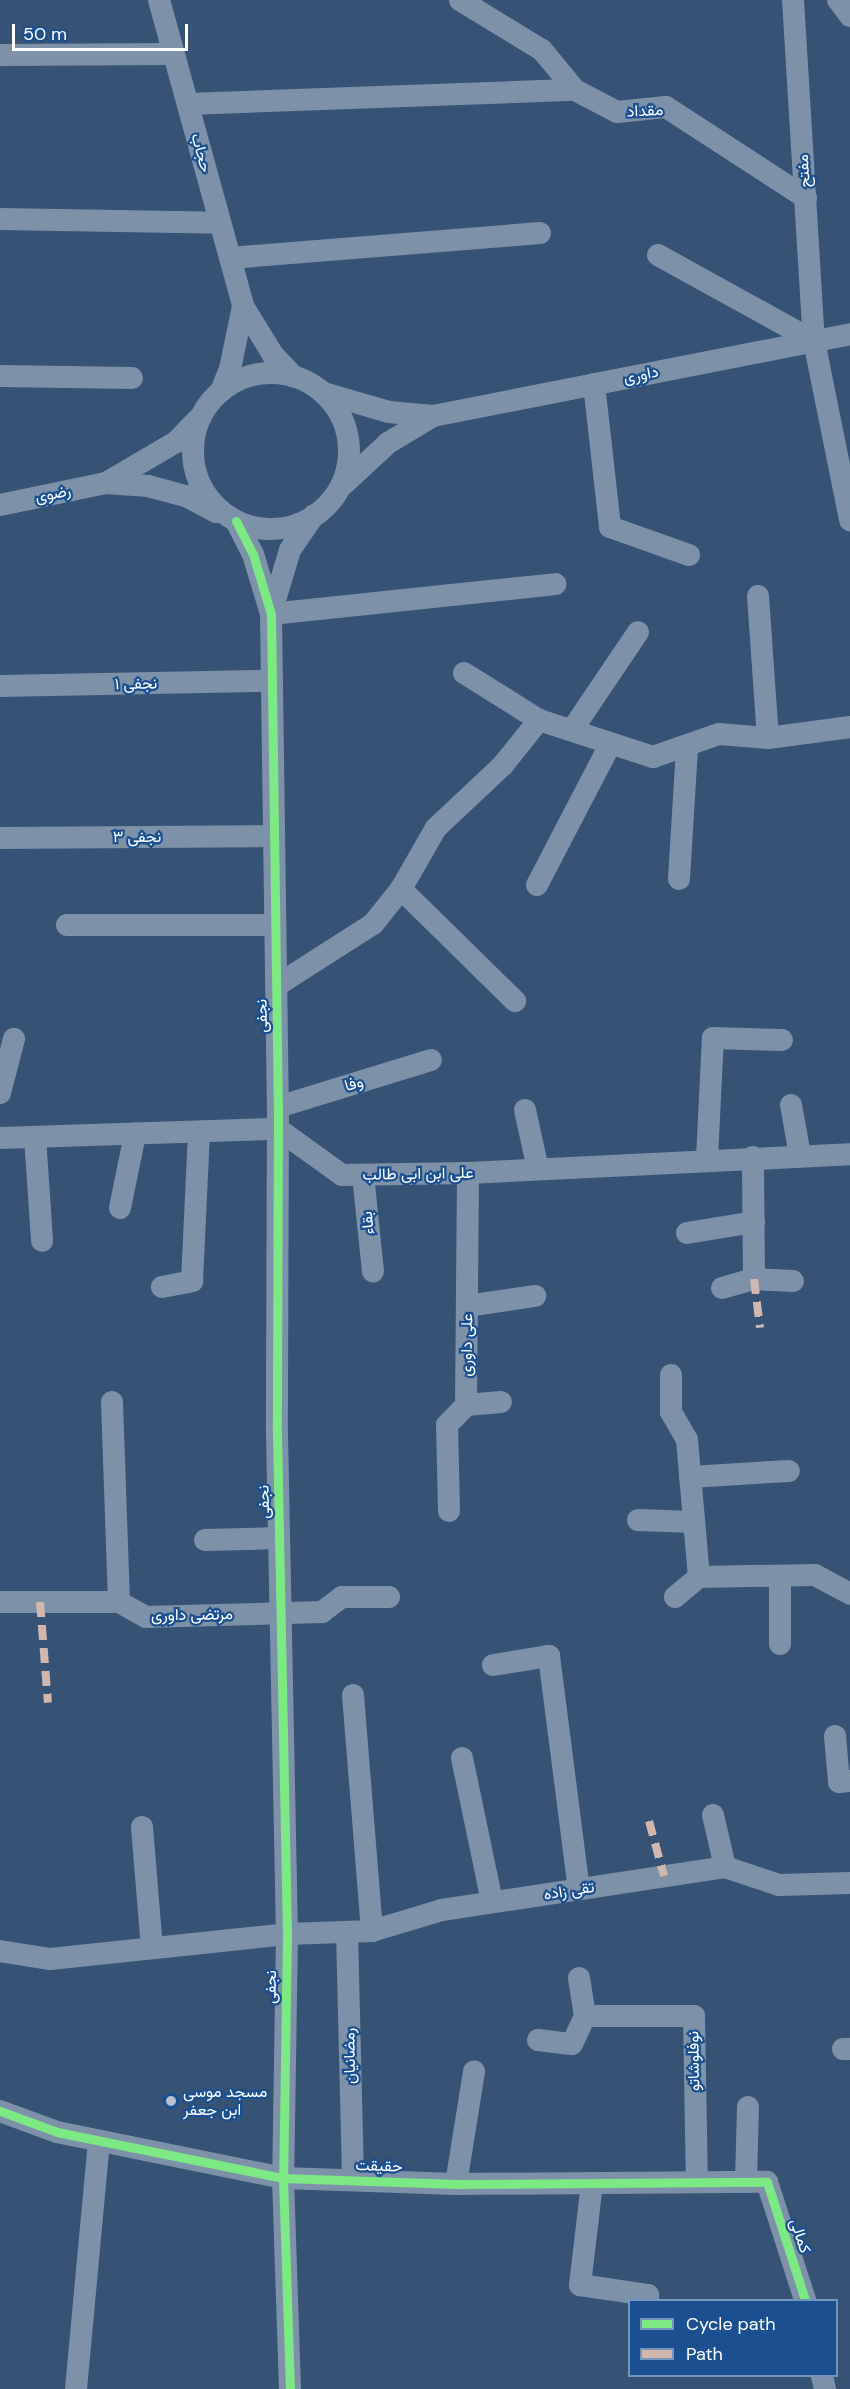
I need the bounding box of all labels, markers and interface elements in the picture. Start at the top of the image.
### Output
scale bar [15,12,190,50]
text: 50 m [23,22,67,46]
street label: مقداد [626,100,664,122]
street label: حجاب [187,131,215,175]
street label: مفتح [793,154,815,188]
street label: داوری [622,362,660,388]
street label: رضوی [33,481,73,507]
street label: نجفی ۱ [114,674,158,694]
street label: نجفی ۳ [113,827,161,847]
street label: نجفی [252,999,272,1033]
street label: وفا [342,1072,366,1096]
street label: علی ابن ابی طالب [362,1163,474,1185]
street label: بقاء [357,1210,379,1236]
street label: علی داوری [457,1313,477,1377]
street label: نجفی [254,1485,274,1519]
street label: مرتضی داوری [151,1605,233,1625]
street label: تقی زاده [542,1878,596,1904]
street label: نجفی [261,1970,281,2004]
street label: رمضانیان [340,2028,360,2084]
street label: نوفلوشاتو [684,2031,704,2091]
place label: مسجد موسی ابن جعفر [183,2082,267,2120]
marker: مسجد موسی ابن جعفر [164,2094,178,2108]
street label: حقیقت [355,2156,403,2176]
street label: کمالی [785,2216,815,2256]
legend [628,2299,838,2377]
text: Cycle path [686,2312,776,2336]
text: Path [686,2342,723,2366]

